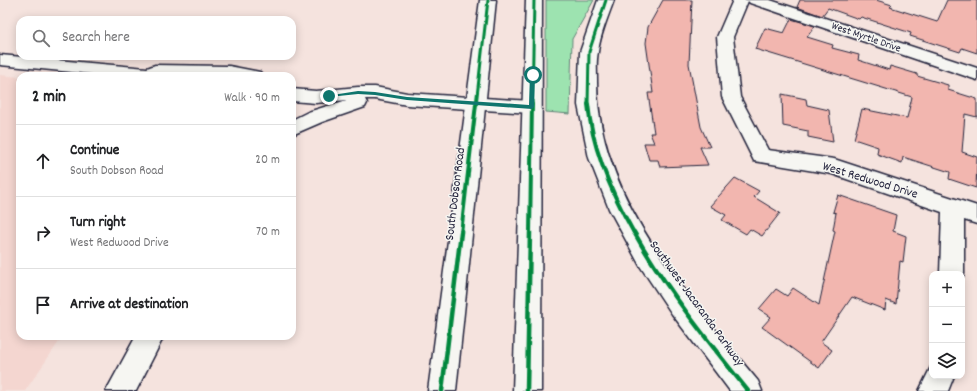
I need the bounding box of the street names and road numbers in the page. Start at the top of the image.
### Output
street label: West Myrtle Drive [829,19,903,57]
street label: South Dobson Road [441,146,471,242]
street label: West Redwood Drive [820,157,920,205]
street label: Southwest Jacaranda Parkway [644,237,749,371]

